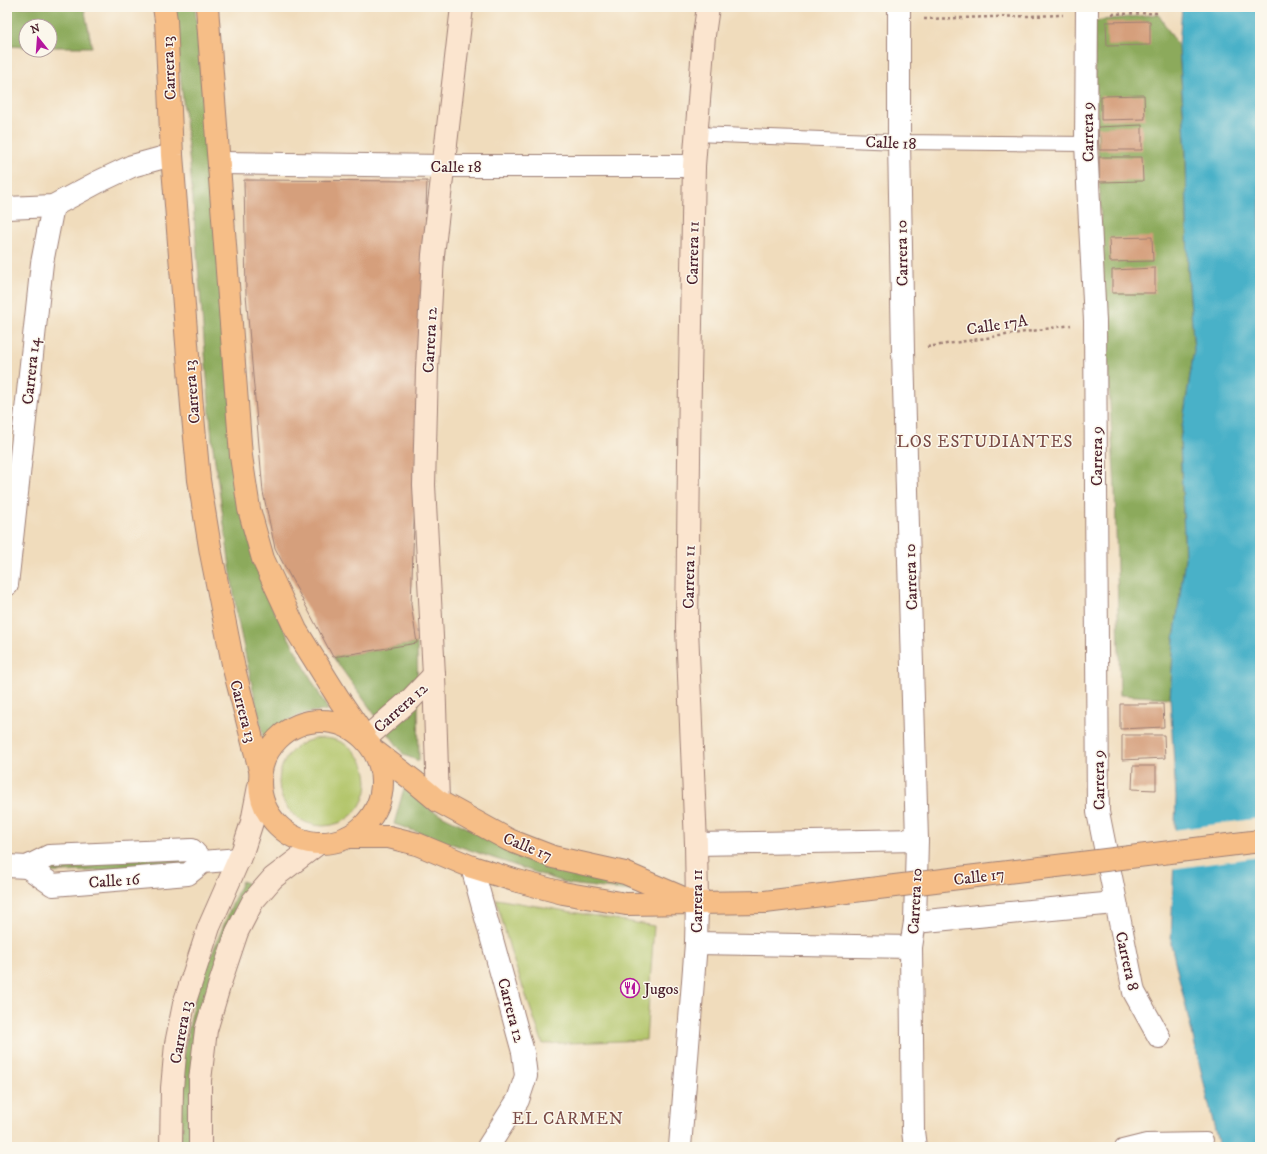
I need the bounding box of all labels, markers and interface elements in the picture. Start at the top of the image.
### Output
north arrow [18,18,58,58]
text: N [29,21,42,37]
street label: Carrera 13 [157,35,181,100]
street label: Carrera 9 [1077,102,1099,162]
street label: Calle 18 [865,132,917,154]
street label: Calle 18 [431,157,481,177]
street label: Carrera 10 [891,220,913,286]
street label: Carrera 11 [682,221,704,285]
street label: Carrera 12 [418,306,442,373]
street label: Calle 17A [965,310,1030,340]
street label: Carrera 14 [18,336,45,406]
street label: Carrera 13 [179,359,205,425]
street label: Carrera 9 [1087,426,1107,486]
district label: LOS ESTUDIANTES [897,431,1073,453]
street label: Carrera 10 [900,543,922,611]
street label: Carrera 11 [678,545,700,609]
street label: Carrera 13 [225,678,261,745]
street label: Carrera 12 [369,678,432,737]
street label: Carrera 9 [1088,750,1110,810]
street label: Calle 17 [500,828,555,866]
street label: Calle 17 [952,864,1006,890]
street label: Carrera 10 [903,867,927,935]
street label: Calle 16 [88,869,141,893]
street label: Carrera 11 [687,869,707,933]
street label: Carrera 8 [1111,930,1144,993]
street label: Carrera 12 [493,976,529,1045]
restaurant icon: Jugos [619,977,641,999]
place label: Jugos [642,979,679,999]
street label: Carrera 13 [166,999,196,1065]
district label: EL CARMEN [512,1108,624,1130]

